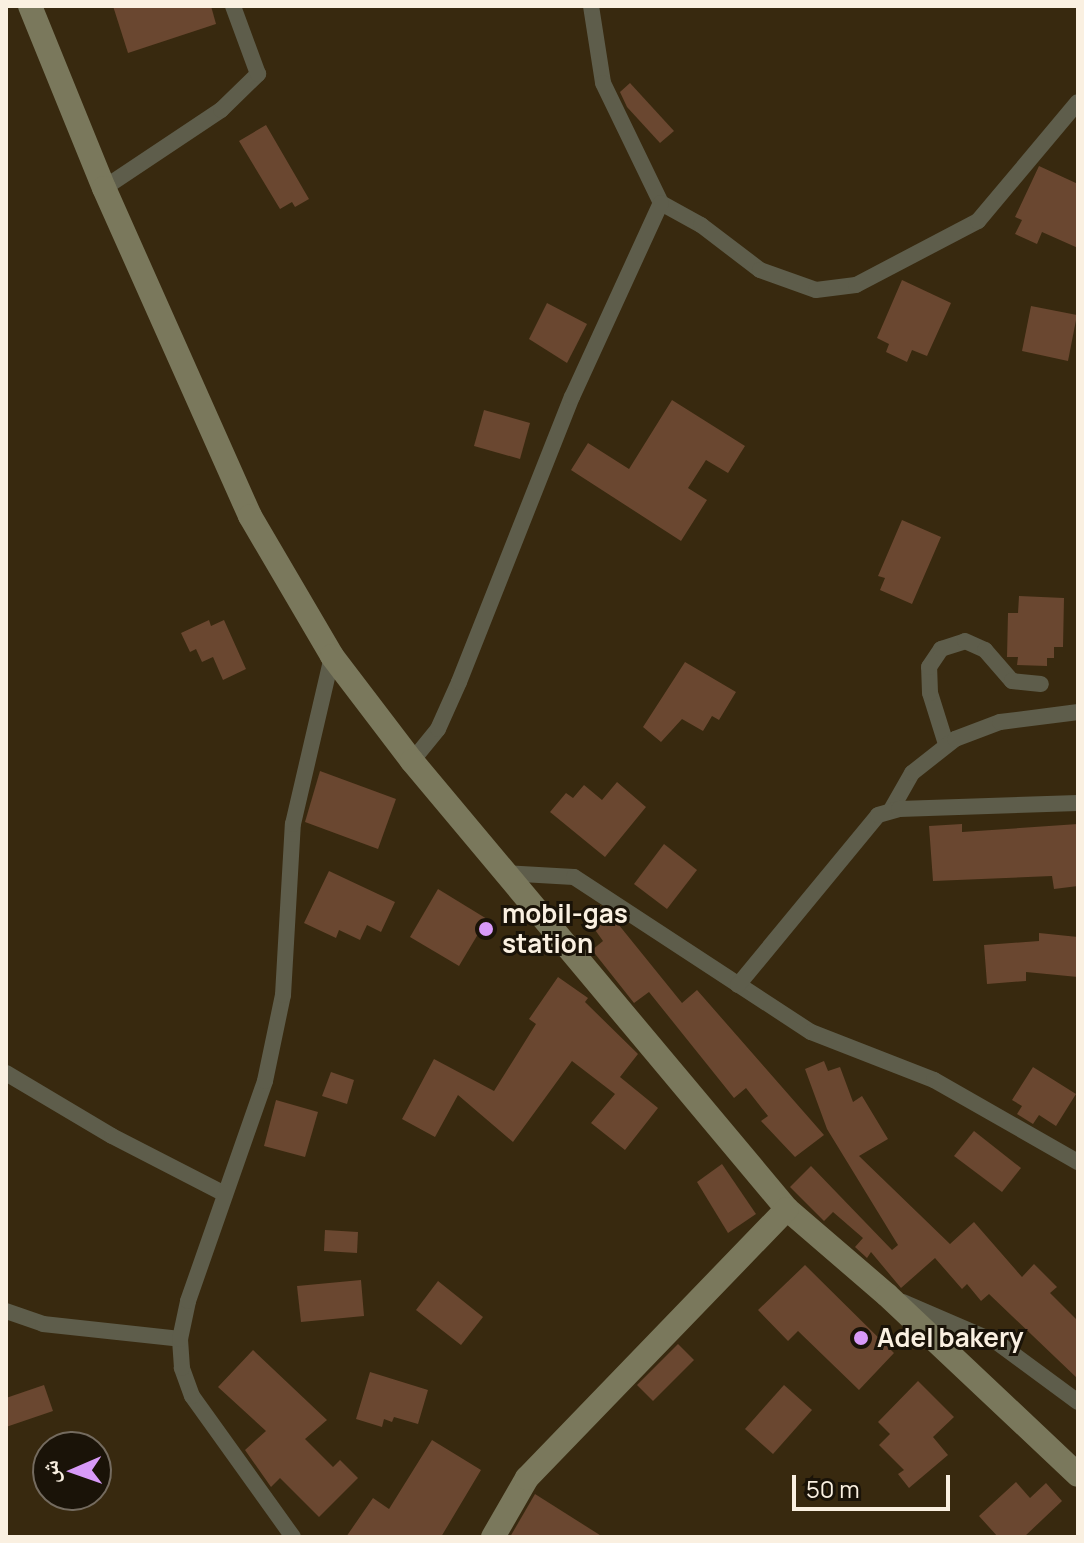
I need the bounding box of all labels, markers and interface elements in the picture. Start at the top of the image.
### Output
place label: mobil-gas station [502,898,628,960]
marker: mobil-gas station [477,920,495,938]
place label: Adel bakery [877,1322,1023,1354]
marker: Adel bakery [852,1329,870,1347]
north arrow [32,1431,112,1511]
scale bar [796,1459,954,1509]
text: ش [35,1460,65,1484]
text: 50 m [806,1472,860,1505]

